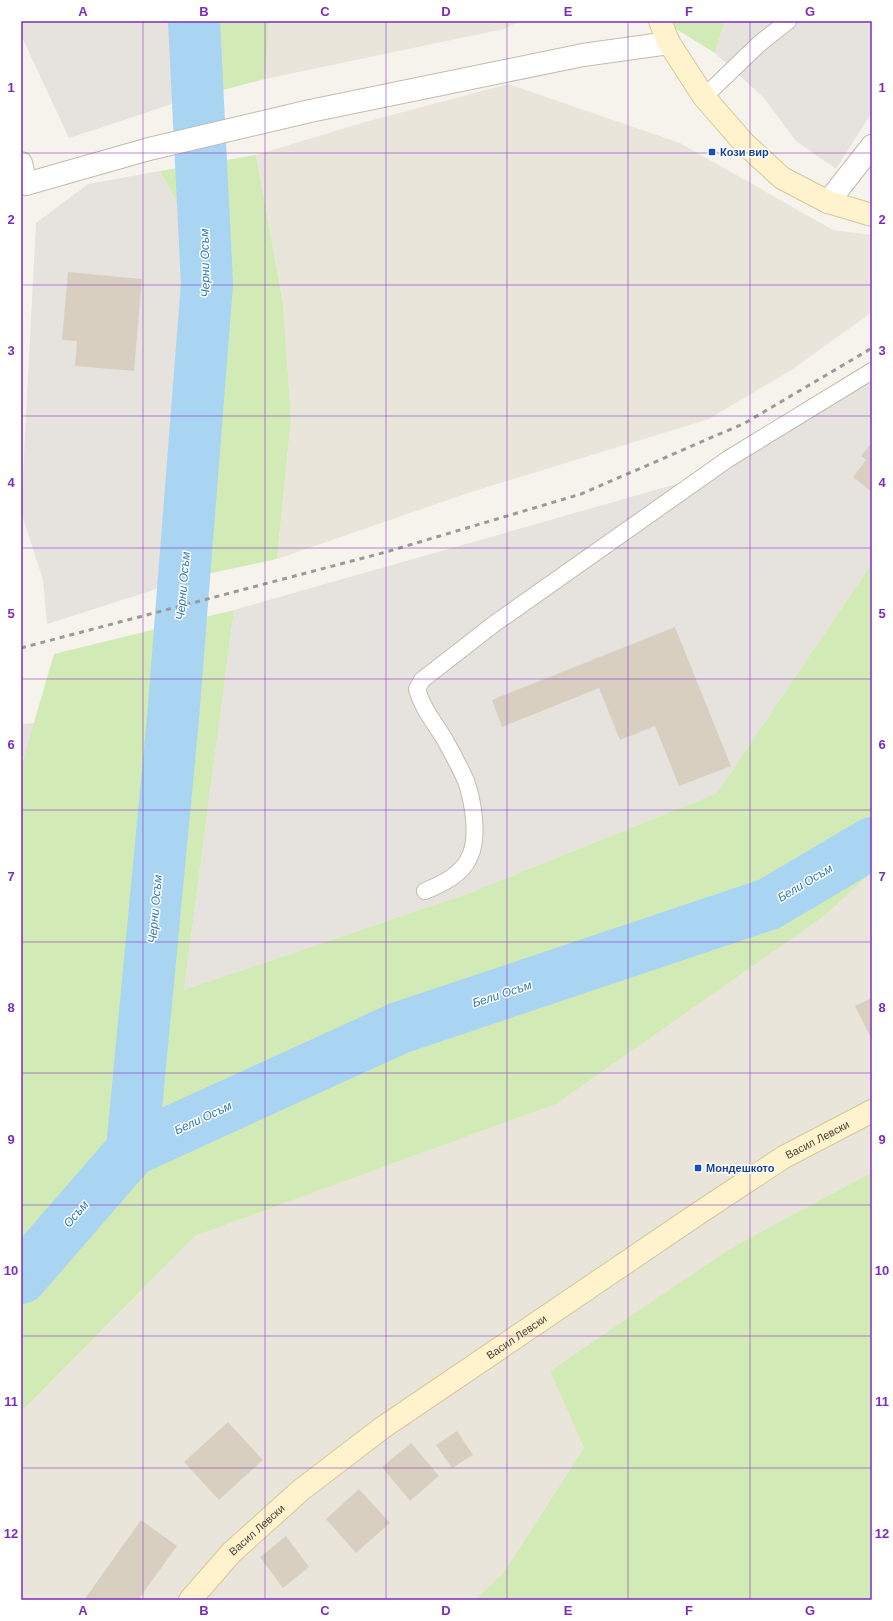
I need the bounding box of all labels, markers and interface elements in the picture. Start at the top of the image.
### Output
text: A [78,4,88,19]
text: B [199,4,209,19]
text: C [320,4,330,19]
text: D [441,4,451,19]
text: E [564,4,573,19]
text: F [685,4,693,19]
text: G [805,4,815,19]
text: 1 [7,80,15,95]
text: 1 [878,80,886,95]
place label: Кози вир [720,146,769,158]
marker: Кози вир [707,147,717,157]
text: 2 [7,212,15,227]
text: 2 [878,212,886,227]
water label: Черни Осъм [197,228,213,298]
text: 3 [7,343,15,358]
text: 3 [878,343,886,358]
text: 4 [7,475,15,490]
text: 4 [878,475,886,490]
water label: Черни Осъм [173,551,193,621]
text: 5 [7,606,15,621]
text: 5 [878,606,886,621]
text: 6 [7,737,15,752]
text: 6 [878,737,886,752]
water label: Бели Осъм [775,861,835,905]
text: 7 [7,869,15,884]
text: 7 [878,869,886,884]
water label: Черни Осъм [145,874,165,944]
water label: Бели Осъм [471,978,533,1010]
text: 8 [7,1000,15,1015]
text: 8 [878,1000,886,1015]
water label: Бели Осъм [172,1099,234,1137]
street label: Васил Левски [783,1118,851,1161]
text: 9 [7,1132,15,1147]
text: 9 [878,1132,886,1147]
place label: Мондешкото [706,1162,775,1174]
marker: Мондешкото [693,1163,703,1173]
water label: Осъм [61,1198,91,1230]
text: 10 [4,1263,18,1278]
text: 10 [875,1263,889,1278]
street label: Васил Левски [484,1312,549,1361]
text: 11 [4,1394,18,1409]
text: 11 [875,1394,889,1409]
street label: Васил Левски [227,1502,287,1558]
text: 12 [4,1526,18,1541]
text: 12 [875,1526,889,1541]
text: A [78,1603,88,1618]
text: B [199,1603,209,1618]
text: C [320,1603,330,1618]
text: D [441,1603,451,1618]
text: E [564,1603,573,1618]
text: F [685,1603,693,1618]
text: G [805,1603,815,1618]

